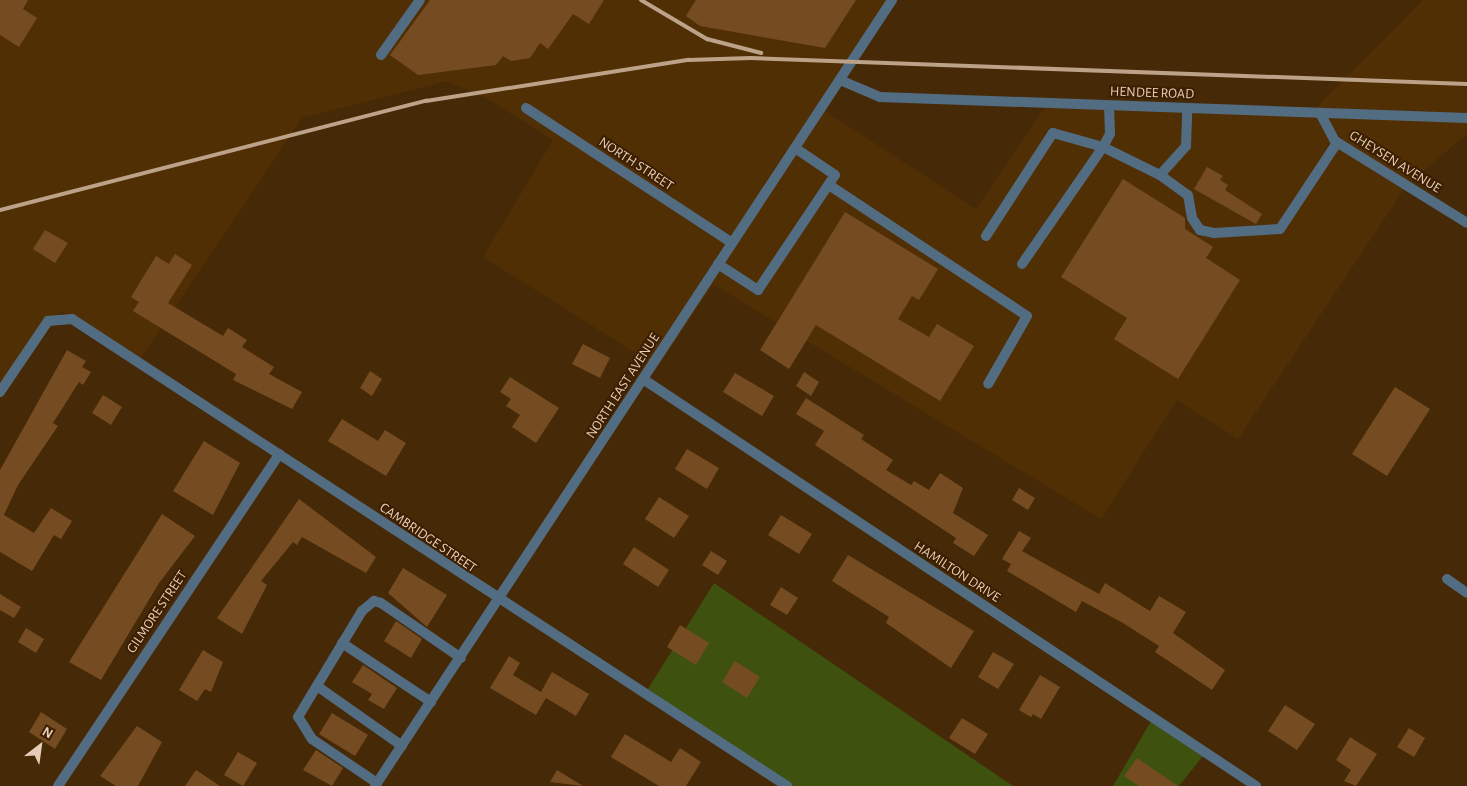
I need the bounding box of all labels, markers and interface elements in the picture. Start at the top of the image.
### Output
street label: HENDEE ROAD [1110,83,1194,103]
street label: GHEYSEN AVENUE [1346,127,1444,197]
street label: NORTH STREET [596,134,676,194]
street label: NORTH EAST AVENUE [583,330,663,442]
street label: CAMBRIDGE STREET [376,499,480,577]
street label: HAMILTON DRIVE [911,538,1003,606]
street label: GILMORE STREET [123,567,191,657]
north arrow [15,721,65,771]
text: N [40,725,55,742]

